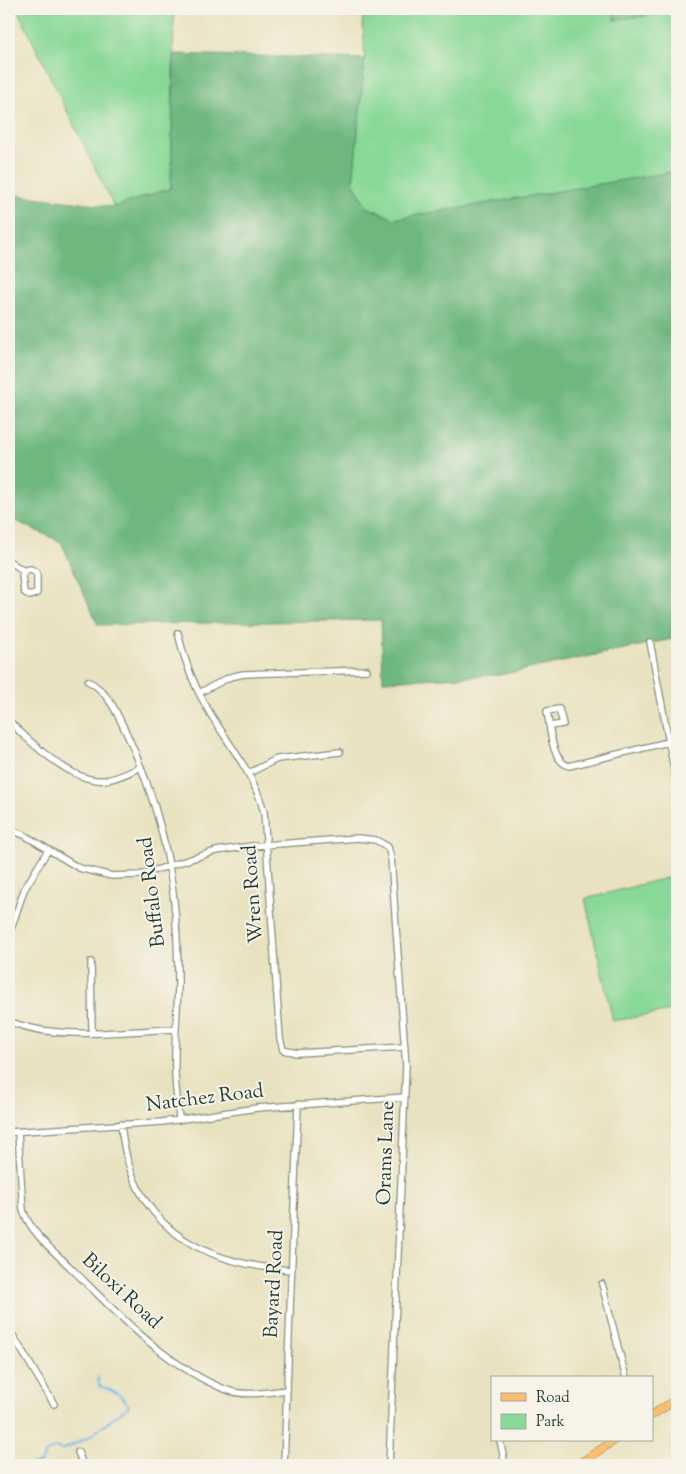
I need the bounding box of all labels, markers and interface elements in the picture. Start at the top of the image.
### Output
street label: Buffalo Road [132,835,174,949]
street label: Wren Road [236,844,272,944]
street label: Natchez Road [145,1077,265,1121]
street label: Orams Lane [371,1100,403,1206]
street label: Bayard Road [258,1229,292,1339]
street label: Biloxi Road [74,1247,168,1337]
legend [491,1376,654,1442]
text: Road [536,1388,570,1409]
text: Park [536,1412,565,1433]

